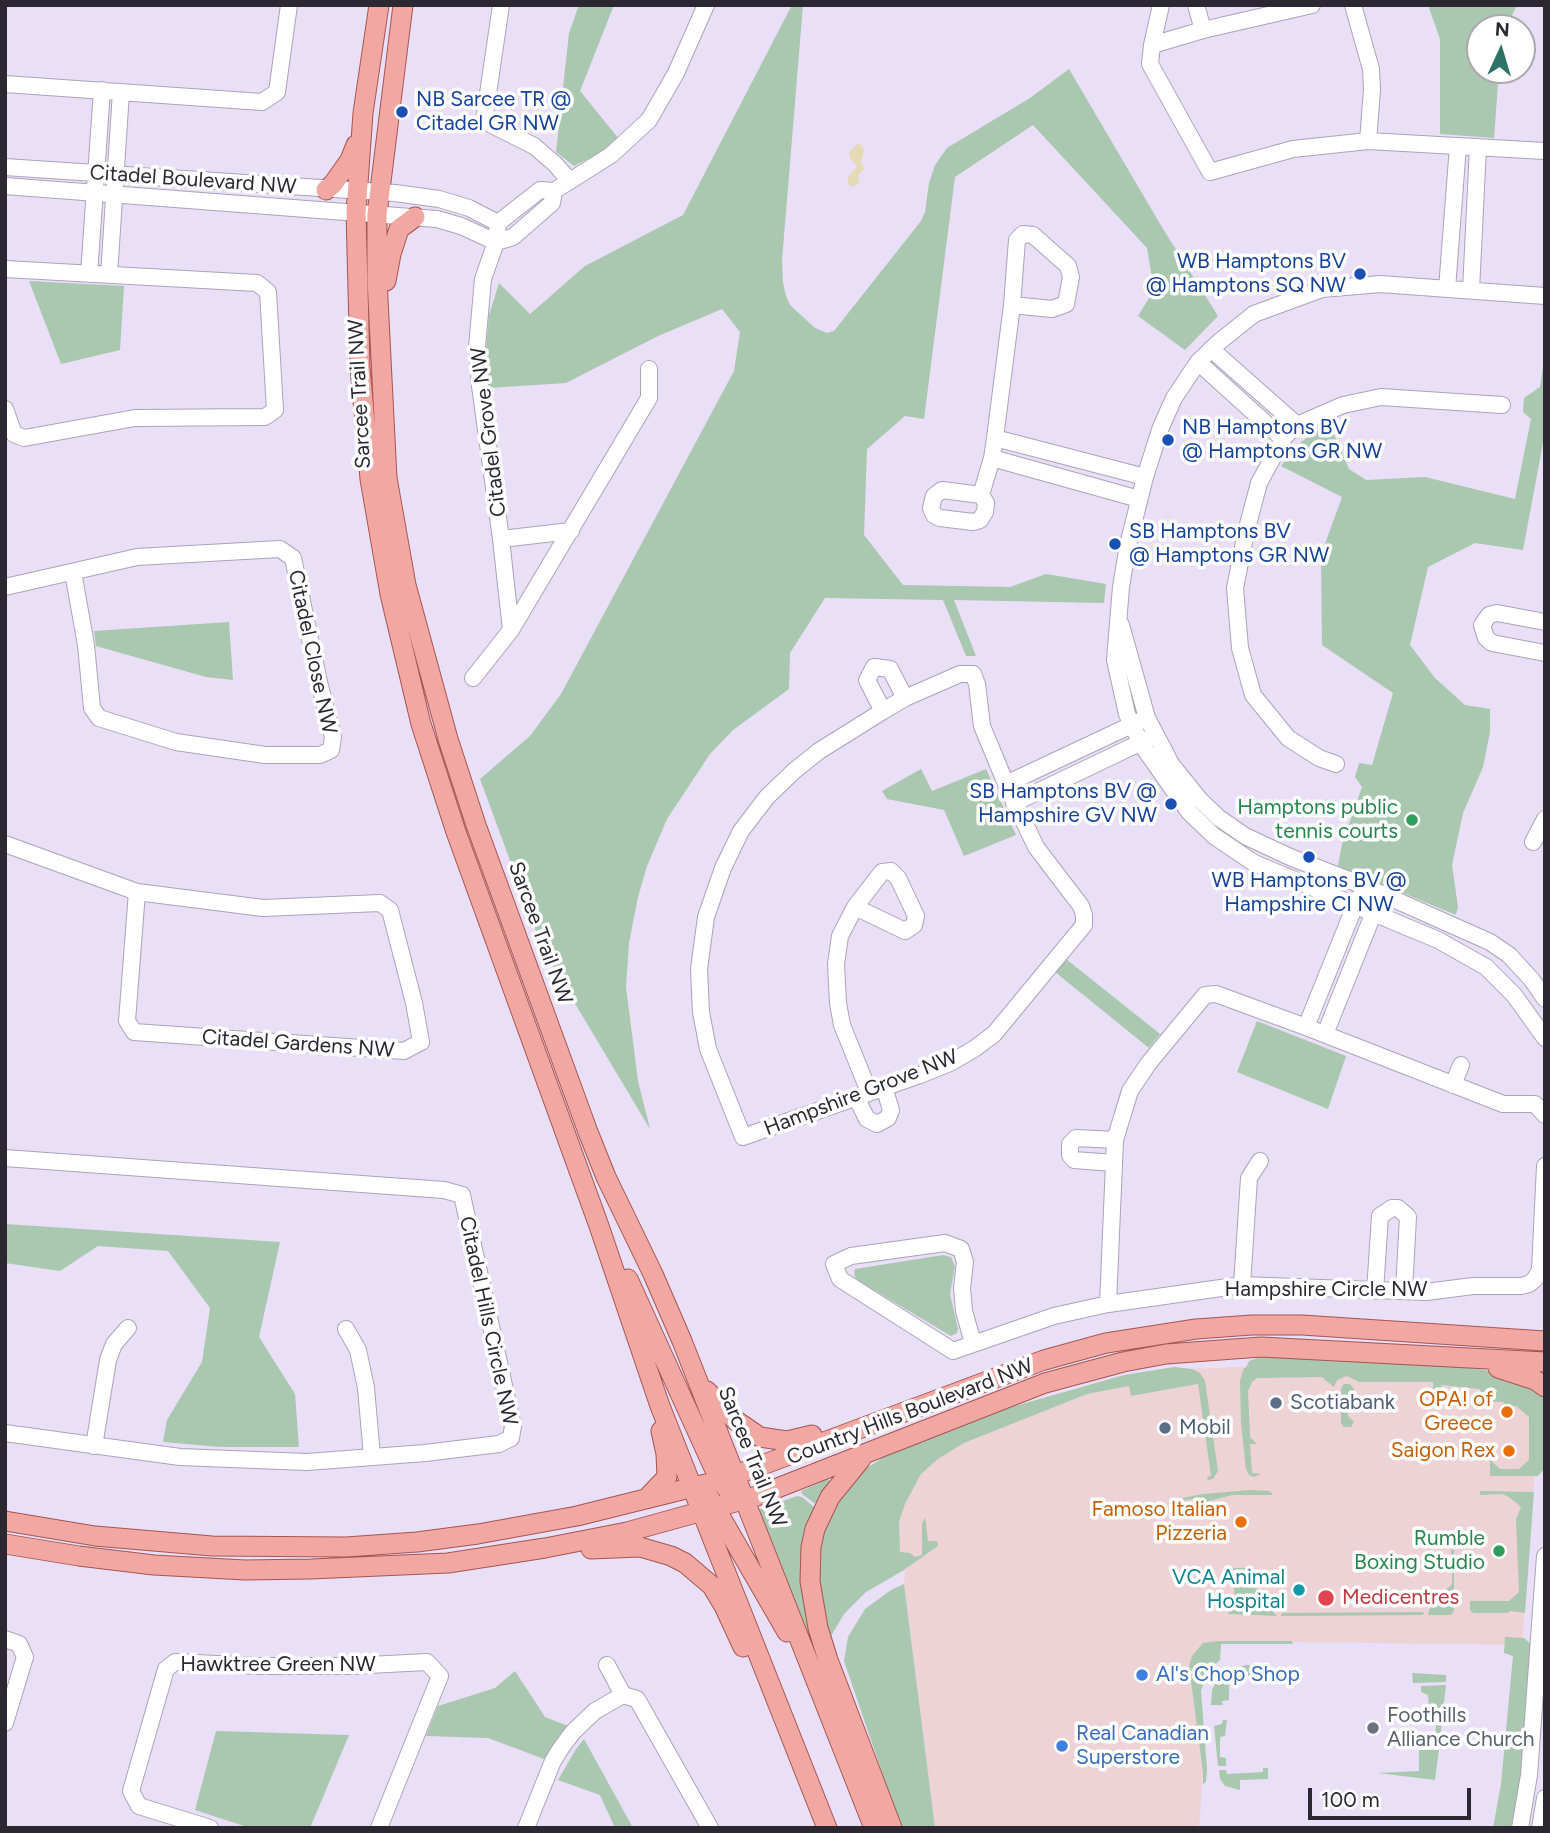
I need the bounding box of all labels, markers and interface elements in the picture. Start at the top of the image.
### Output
north arrow [1466,14,1536,84]
text: N [1494,18,1510,42]
place label: NB Sarcee TR @ Citadel GR NW [416,87,571,137]
marker: NB Sarcee TR @ Citadel GR NW [394,104,410,120]
street label: Citadel Boulevard NW [89,160,297,200]
place label: WB Hamptons BV @ Hamptons SQ NW [1146,249,1346,299]
marker: WB Hamptons BV @ Hamptons SQ NW [1352,266,1368,282]
street label: Sarcee Trail NW [344,319,376,469]
street label: Citadel Grove NW [466,346,512,518]
place label: NB Hamptons BV @ Hamptons GR NW [1182,415,1382,465]
marker: NB Hamptons BV @ Hamptons GR NW [1160,432,1176,448]
place label: SB Hamptons BV @ Hamptons GR NW [1129,519,1329,569]
marker: SB Hamptons BV @ Hamptons GR NW [1107,536,1123,552]
street label: Citadel Close NW [282,568,342,736]
place label: SB Hamptons BV @ Hampshire GV NW [969,779,1157,829]
place label: Hamptons public tennis courts [1237,795,1398,845]
marker: SB Hamptons BV @ Hampshire GV NW [1163,796,1179,812]
marker: Hamptons public tennis courts [1404,812,1420,828]
marker: WB Hamptons BV @ Hampshire CI NW [1301,849,1317,865]
street label: Sarcee Trail NW [503,858,577,1008]
place label: WB Hamptons BV @ Hampshire CI NW [1211,868,1407,918]
street label: Citadel Gardens NW [201,1025,395,1063]
street label: Hampshire Grove NW [761,1044,961,1142]
street label: Citadel Hills Circle NW [454,1214,522,1428]
street label: Hampshire Circle NW [1224,1277,1428,1303]
street label: Country Hills Boulevard NW [783,1353,1037,1471]
street label: Sarcee Trail NW [712,1383,792,1531]
place label: OPA! of Greece [1419,1387,1493,1437]
place label: Scotiabank [1290,1390,1395,1416]
marker: Scotiabank [1268,1395,1284,1411]
marker: OPA! of Greece [1499,1404,1515,1420]
place label: Mobil [1179,1415,1231,1441]
marker: Mobil [1157,1420,1173,1436]
place label: Saigon Rex [1391,1438,1495,1464]
marker: Saigon Rex [1501,1443,1517,1459]
place label: Famoso Italian Pizzeria [1092,1497,1227,1547]
marker: Famoso Italian Pizzeria [1233,1514,1249,1530]
place label: Rumble Boxing Studio [1354,1526,1485,1576]
marker: Rumble Boxing Studio [1491,1543,1507,1559]
place label: VCA Animal Hospital [1172,1565,1285,1615]
marker: VCA Animal Hospital [1291,1582,1307,1598]
place label: Medicentres [1342,1585,1459,1611]
marker: Medicentres [1316,1588,1336,1608]
street label: Hawktree Green NW [180,1652,376,1678]
place label: Al's Chop Shop [1156,1662,1300,1688]
marker: Al's Chop Shop [1134,1667,1150,1683]
place label: Foothills Alliance Church [1387,1703,1535,1753]
marker: Foothills Alliance Church [1365,1720,1381,1736]
place label: Real Canadian Superstore [1076,1721,1209,1771]
marker: Real Canadian Superstore [1054,1738,1070,1754]
scale bar [1312,1773,1475,1817]
text: 100 m [1321,1787,1380,1812]

